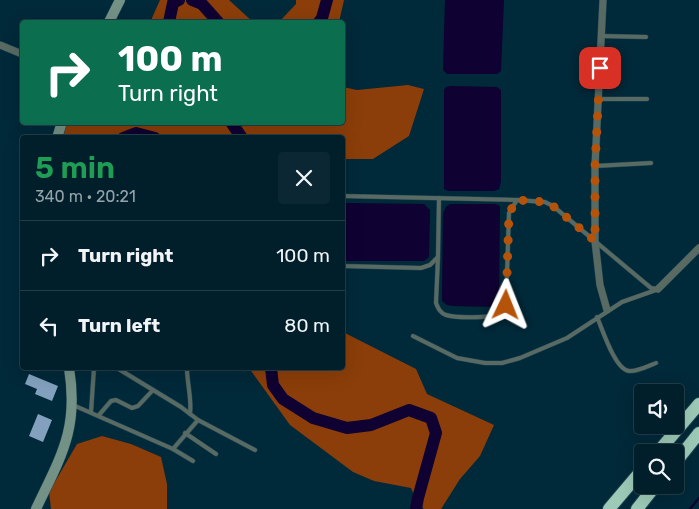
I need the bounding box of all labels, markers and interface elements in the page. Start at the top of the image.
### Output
text: 100 m [118,38,223,80]
icon: right [35,40,100,105]
pin [579,47,621,89]
icon: arrive [586,54,614,82]
text: Turn right [118,80,218,107]
text: 5 min [35,150,115,186]
button: close [278,152,330,204]
text: 340 m · 20:21 [35,187,136,206]
icon: right [35,242,63,270]
text: Turn right [78,244,173,267]
text: 100 m [276,244,330,267]
position arrow [479,278,531,330]
icon: left [35,312,63,340]
text: Turn left [78,314,160,337]
text: 80 m [284,314,330,337]
map controls [634,384,684,494]
button: sound [634,384,684,434]
button: search [634,444,684,494]

